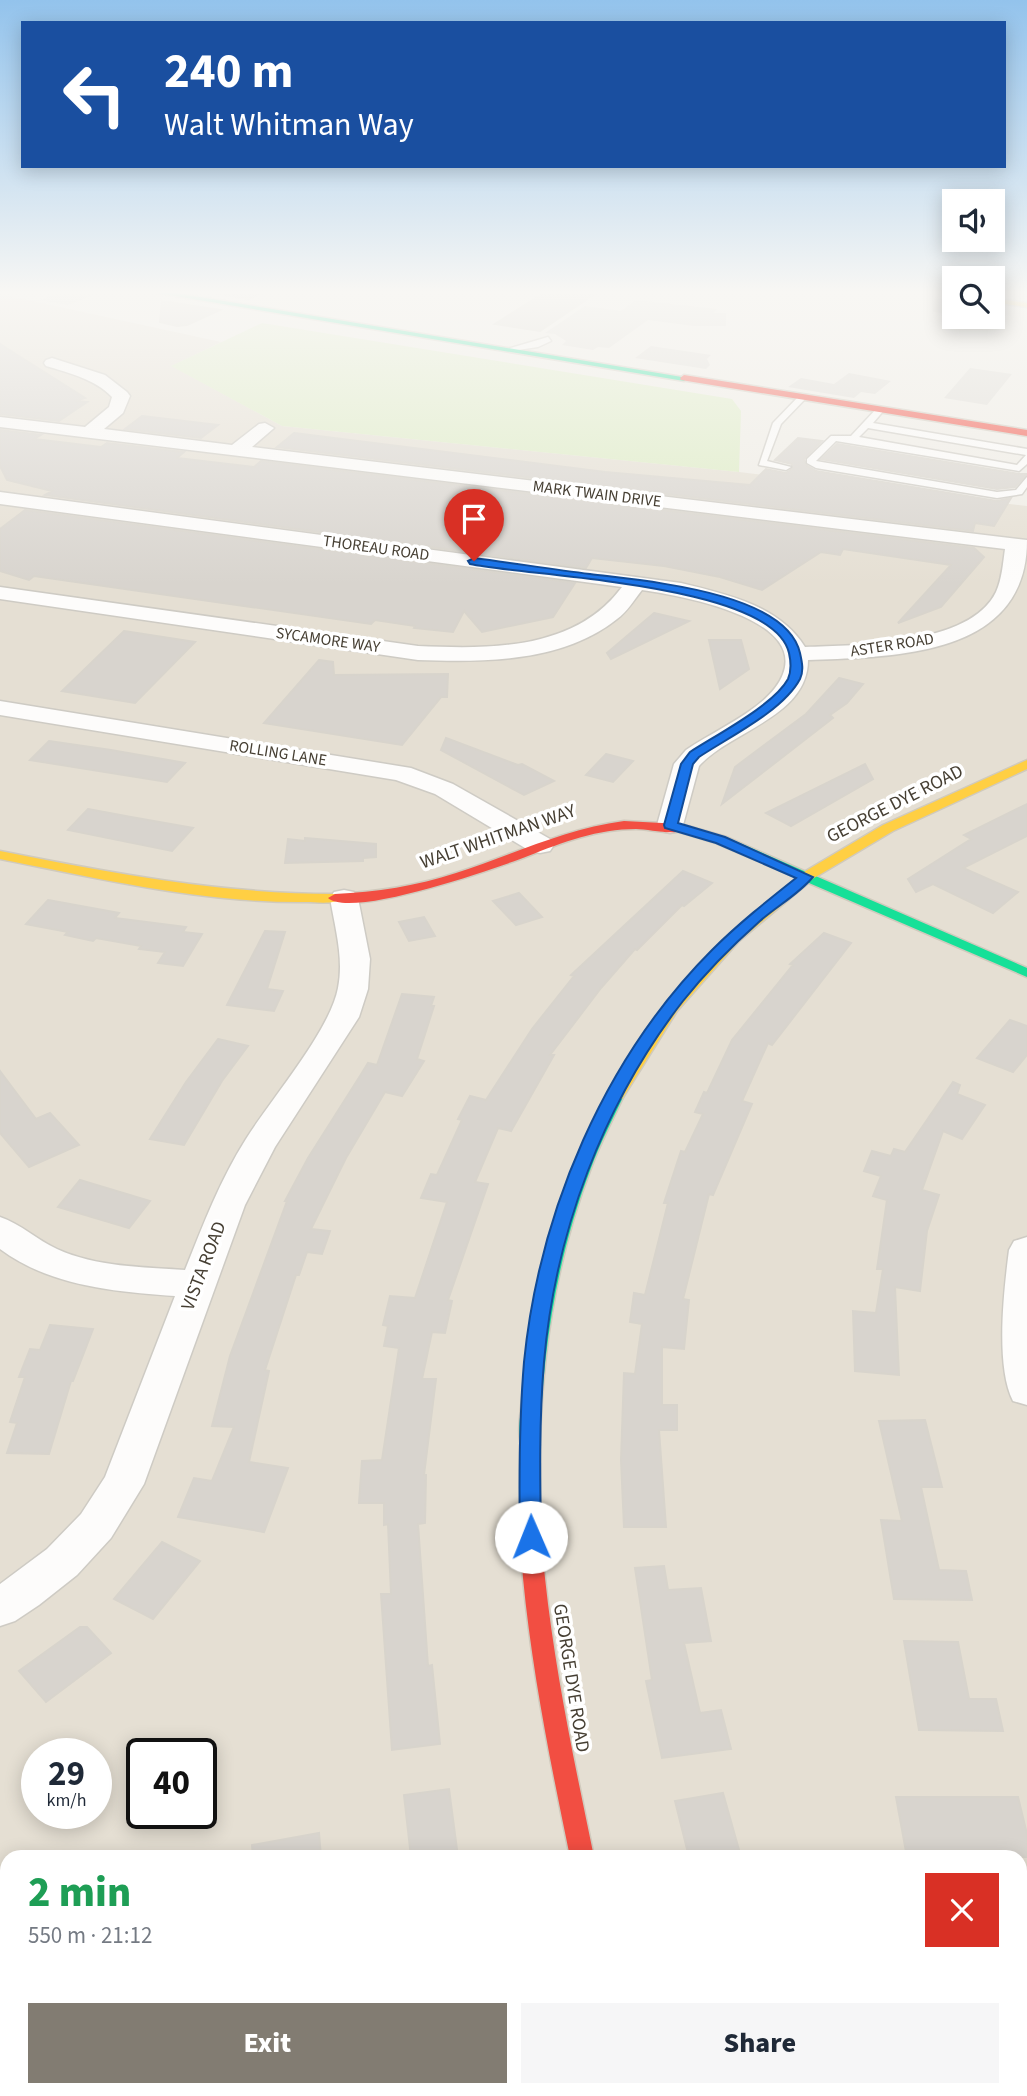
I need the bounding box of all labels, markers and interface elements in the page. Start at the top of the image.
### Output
text: 240 m [164,37,293,107]
icon: left [49,49,140,140]
text: Walt Whitman Way [164,102,414,148]
map controls [942,189,1005,329]
button: sound [942,189,1005,252]
button: search [942,266,1005,329]
street label: MARK TWAIN DRIVE [531,475,663,513]
pin [444,489,504,561]
icon: arrive [455,500,493,538]
street label: THOREAU ROAD [321,530,431,566]
street label: SYCAMORE WAY [274,622,382,658]
street label: ASTER ROAD [849,628,936,662]
street label: ROLLING LANE [228,734,328,772]
street label: GEORGE DYE ROAD [822,758,968,850]
street label: WALT WHITMAN WAY [417,797,580,876]
street label: VISTA ROAD [175,1218,233,1314]
position arrow [494,1500,568,1574]
street label: GEORGE DYE ROAD [546,1602,596,1754]
speed limit sign: 40 [126,1738,217,1829]
text: 29 [48,1749,85,1799]
text: km/h [47,1788,86,1813]
text: 2 min [28,1863,131,1923]
button: close [925,1873,999,1947]
text: 550 m · 21:12 [28,1919,152,1952]
button: Exit [28,2003,507,2083]
button: Share [521,2003,999,2083]

